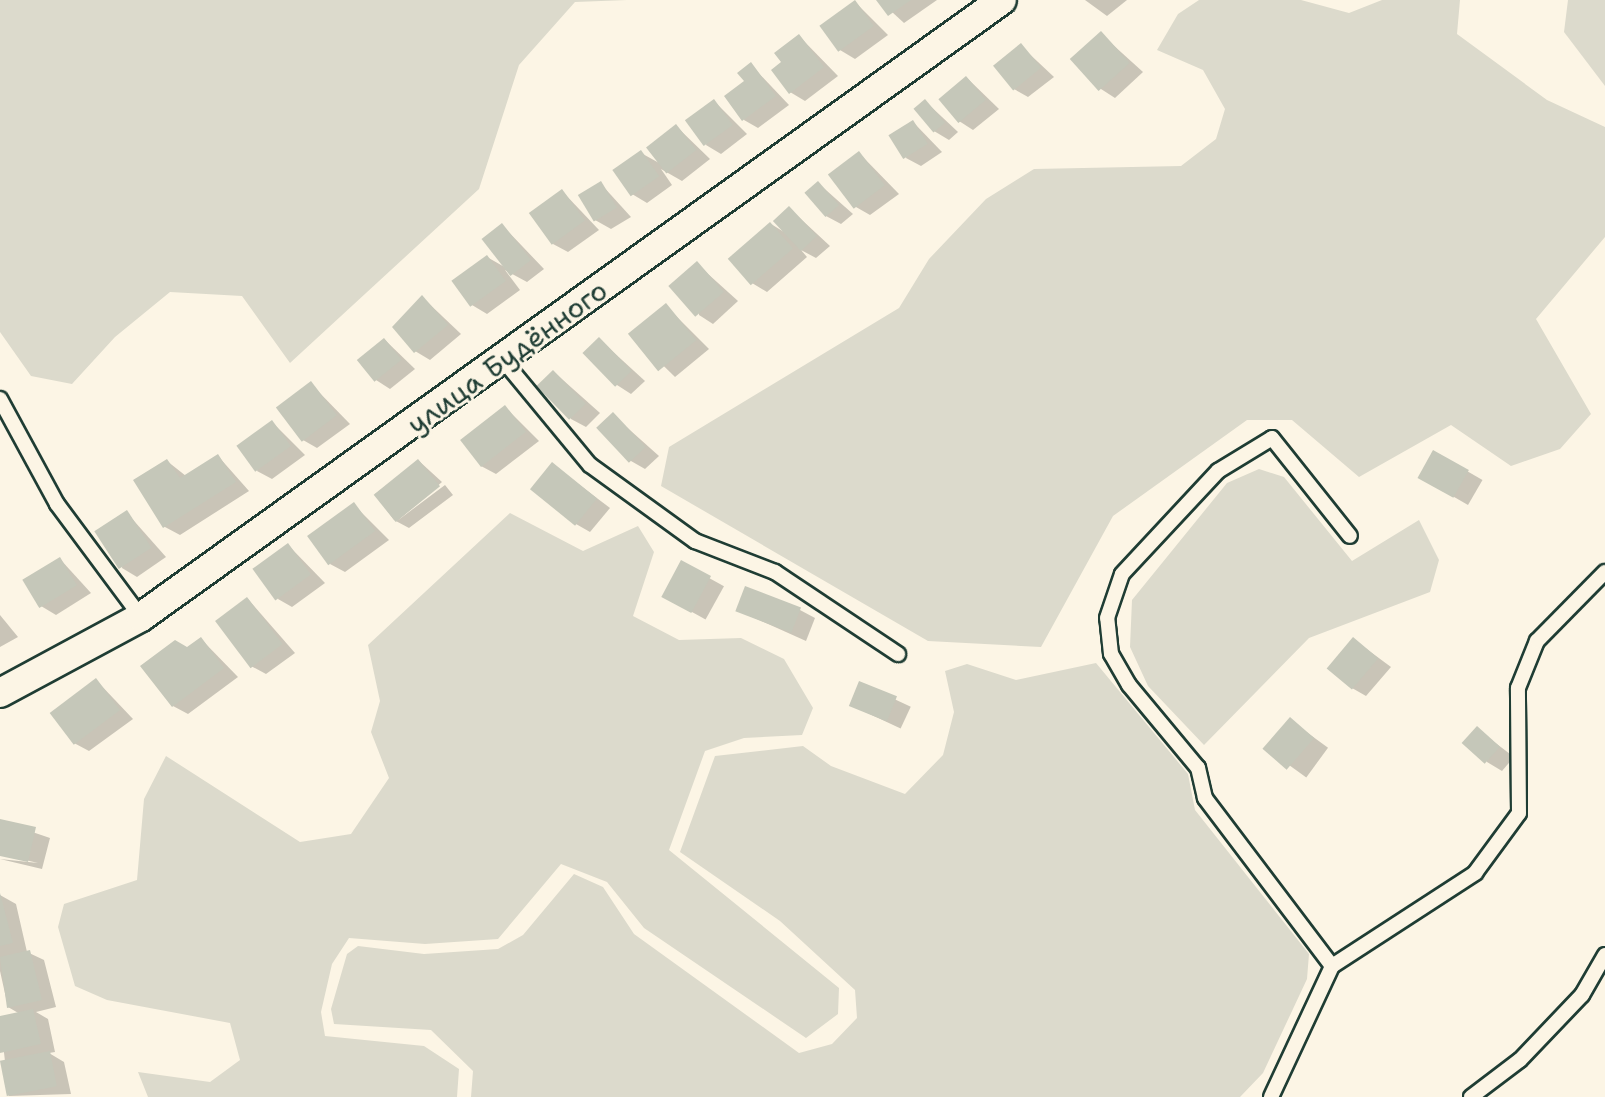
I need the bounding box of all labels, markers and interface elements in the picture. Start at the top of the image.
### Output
street label: улица Будённого [400,273,614,441]

